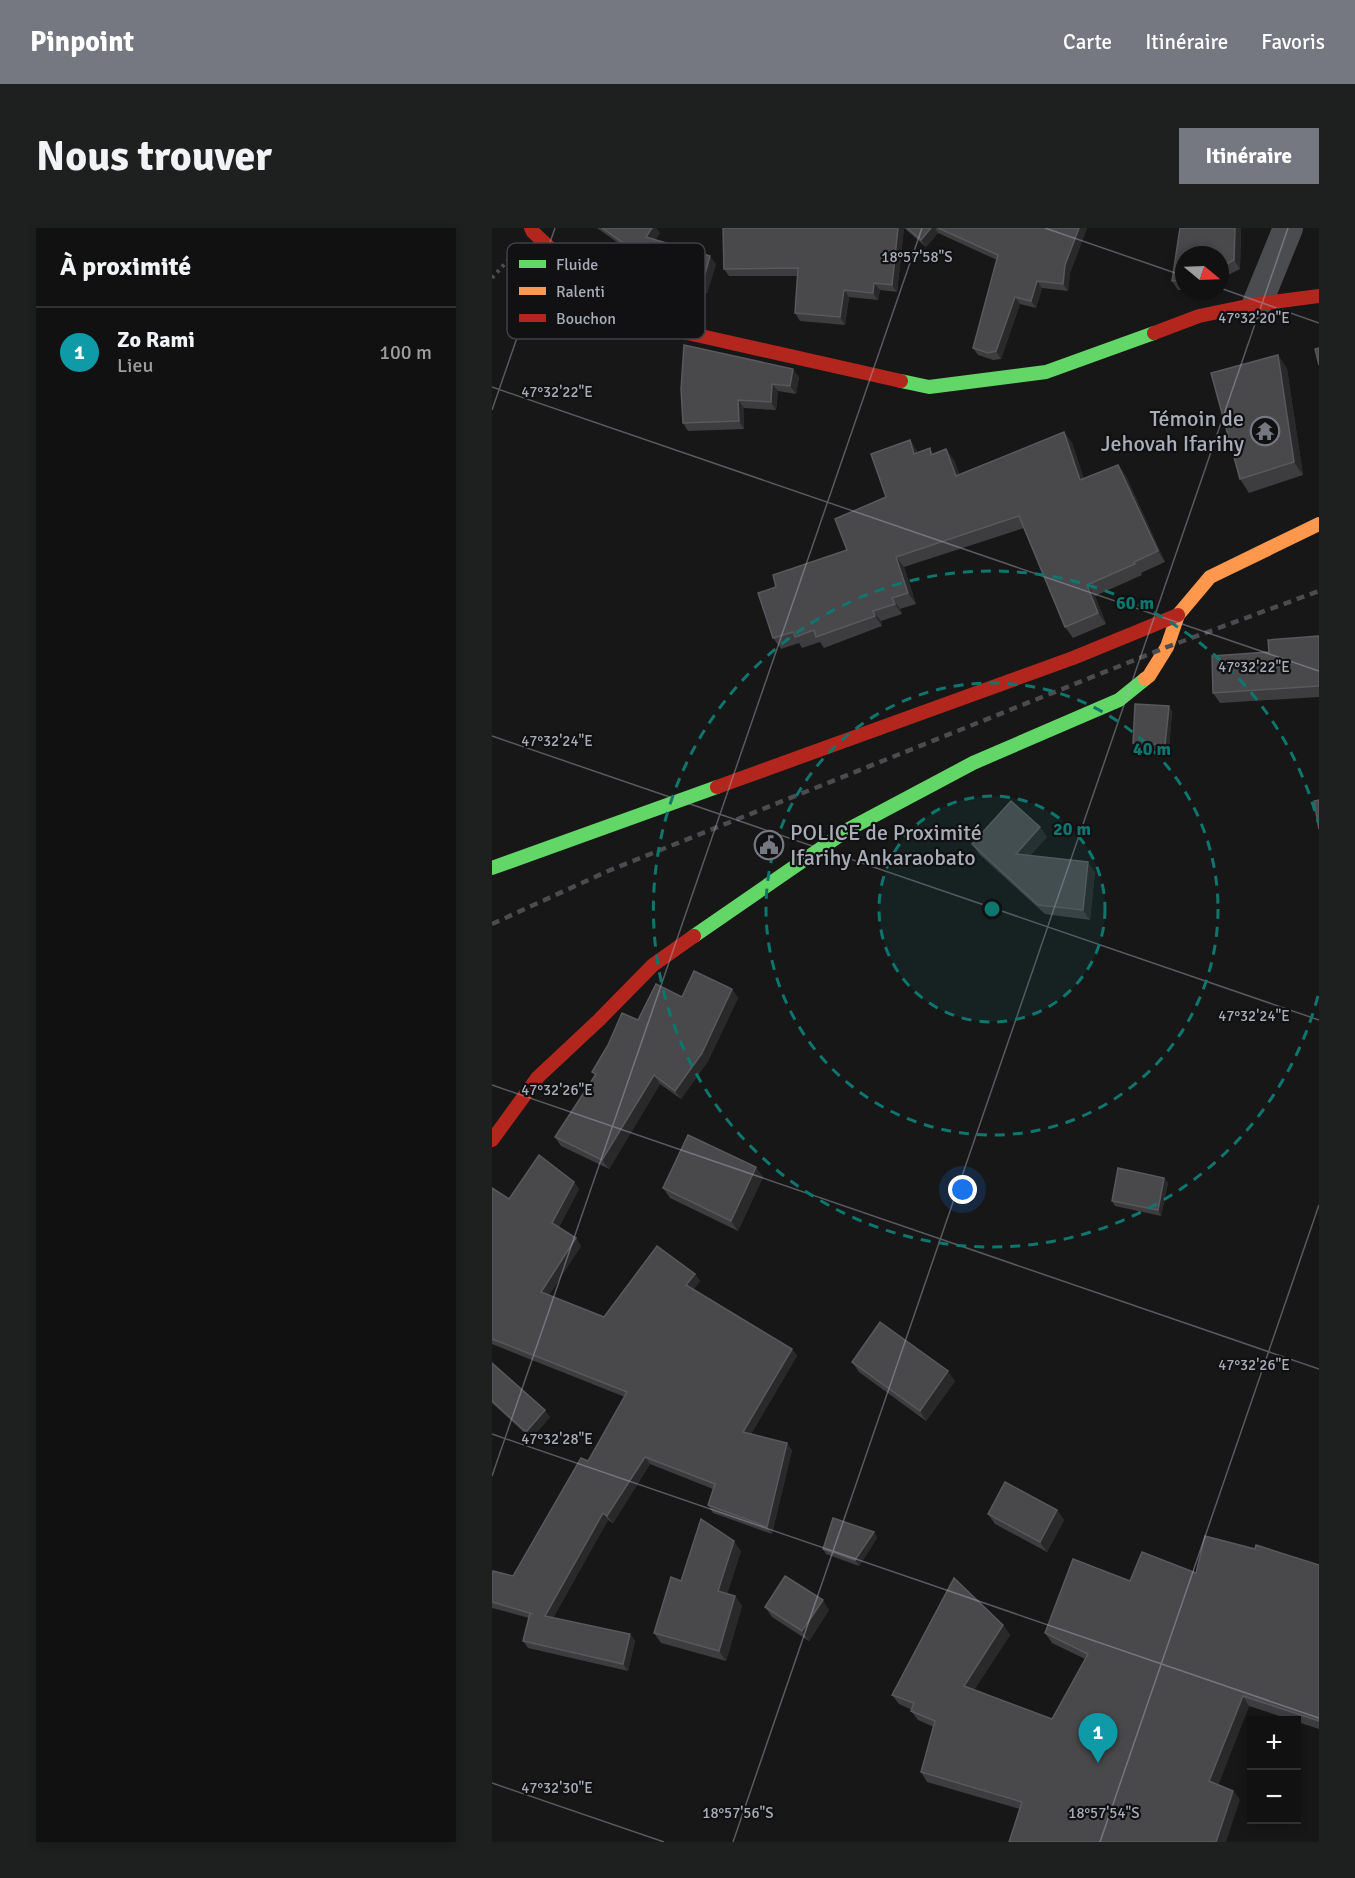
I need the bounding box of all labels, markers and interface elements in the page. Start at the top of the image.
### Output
text: Pinpoint [30,25,134,59]
text: Carte [1063,29,1112,55]
text: Itinéraire [1145,29,1228,55]
text: Favoris [1261,29,1325,55]
button: Itinéraire [1179,128,1319,184]
text: Nous trouver [36,131,272,182]
legend [507,243,705,339]
north arrow [1175,246,1229,300]
text: 18°57'58"S [881,248,953,266]
text: À proximité [60,251,191,283]
text: Fluide [556,255,598,275]
text: Ralenti [556,282,605,302]
text: Bouchon [556,309,616,329]
text: 47°32'20"E [1218,309,1290,327]
text: Zo Rami [117,326,195,353]
text: 1 [74,340,85,365]
text: 100 m [379,340,432,365]
text: Lieu [117,353,153,378]
text: 47°32'22"E [521,383,593,401]
place label: Témoin de Jehovah Ifarihy [1101,405,1245,457]
temple icon: Témoin de Jehovah Ifarihy [1249,415,1281,447]
text: 60 m [1116,592,1154,614]
text: 47°32'22"E [1218,658,1290,676]
text: 47°32'24"E [521,732,593,750]
text: 40 m [1133,738,1171,760]
text: 20 m [1053,818,1091,840]
place label: POLICE de Proximité Ifarihy Ankaraobato [790,819,982,871]
public building icon: POLICE de Proximité Ifarihy Ankaraobato [753,829,785,861]
centre of rings [982,899,1002,919]
text: 47°32'24"E [1218,1007,1290,1025]
text: 47°32'26"E [521,1081,593,1099]
your location [948,1175,977,1204]
text: 47°32'26"E [1218,1356,1290,1374]
text: 47°32'28"E [521,1430,593,1448]
pin: 1 [1078,1714,1118,1763]
map controls [1247,1716,1301,1824]
button: + [1247,1716,1301,1770]
button: − [1247,1770,1301,1824]
text: 47°32'30"E [521,1779,593,1797]
text: 18°57'56"S [702,1804,774,1822]
text: 18°57'54"S [1068,1804,1140,1822]

